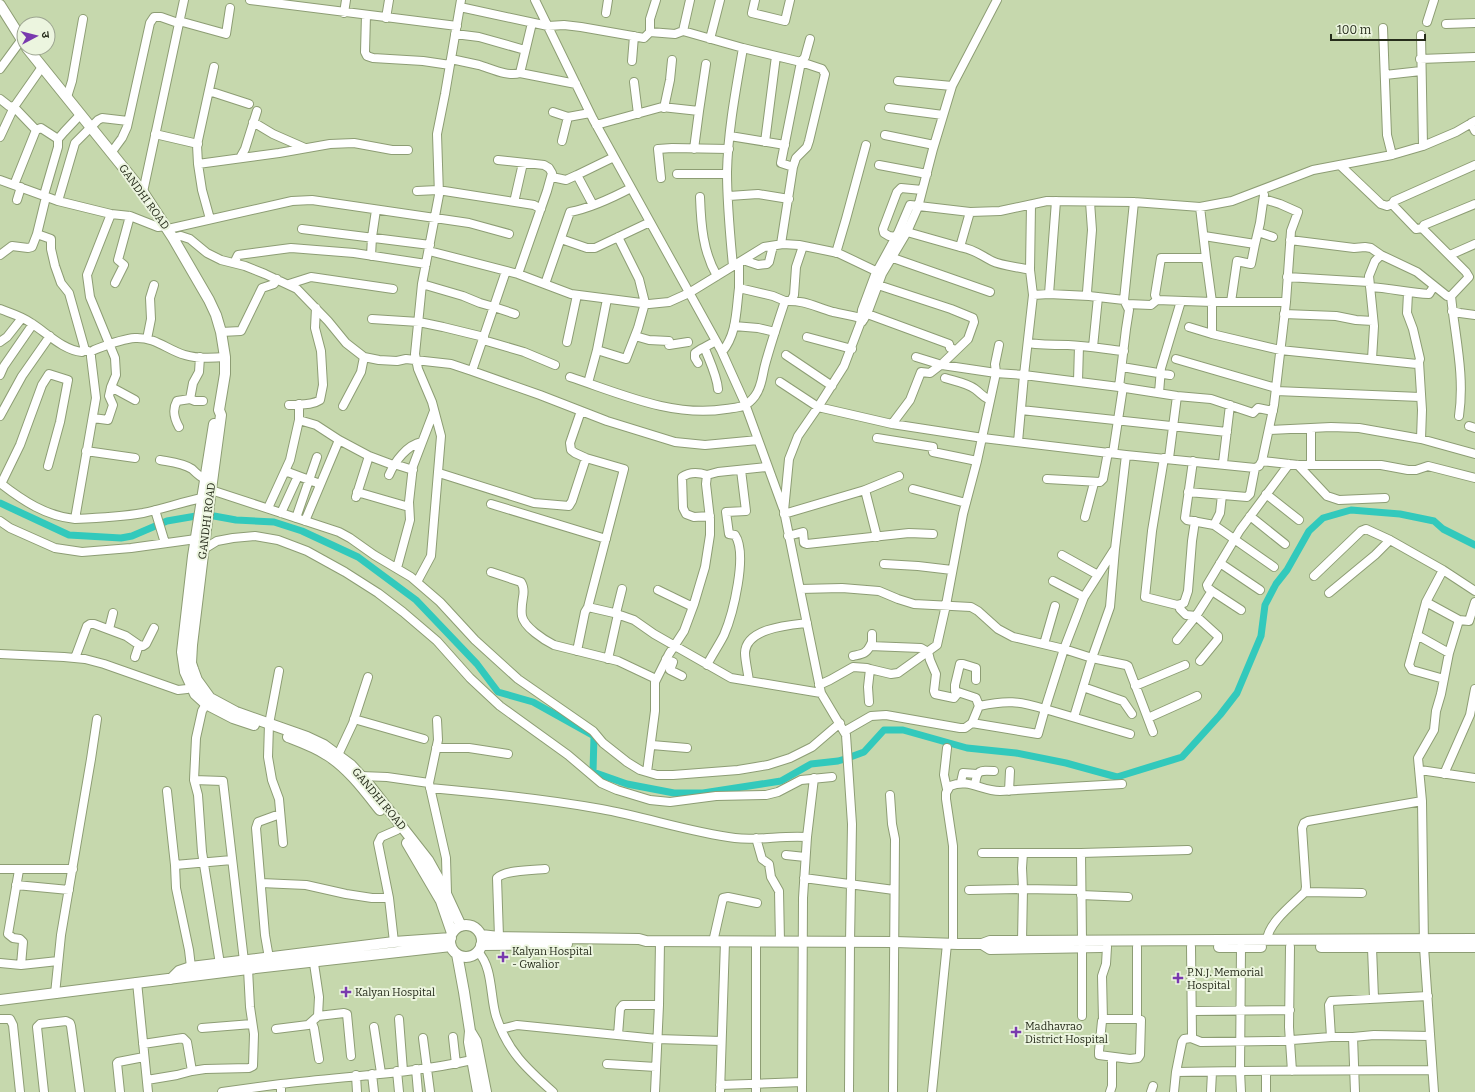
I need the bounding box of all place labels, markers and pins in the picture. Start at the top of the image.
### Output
place label: Kalyan Hospital - Gwalior [512,945,592,971]
marker: Kalyan Hospital - Gwalior [497,951,509,963]
place label: P.N.J. Memorial Hospital [1187,966,1263,992]
marker: P.N.J. Memorial Hospital [1172,972,1184,984]
marker: Kalyan Hospital [340,986,352,998]
place label: Kalyan Hospital [355,986,435,999]
place label: Madhavrao District Hospital [1025,1020,1108,1046]
marker: Madhavrao District Hospital [1010,1026,1022,1038]

